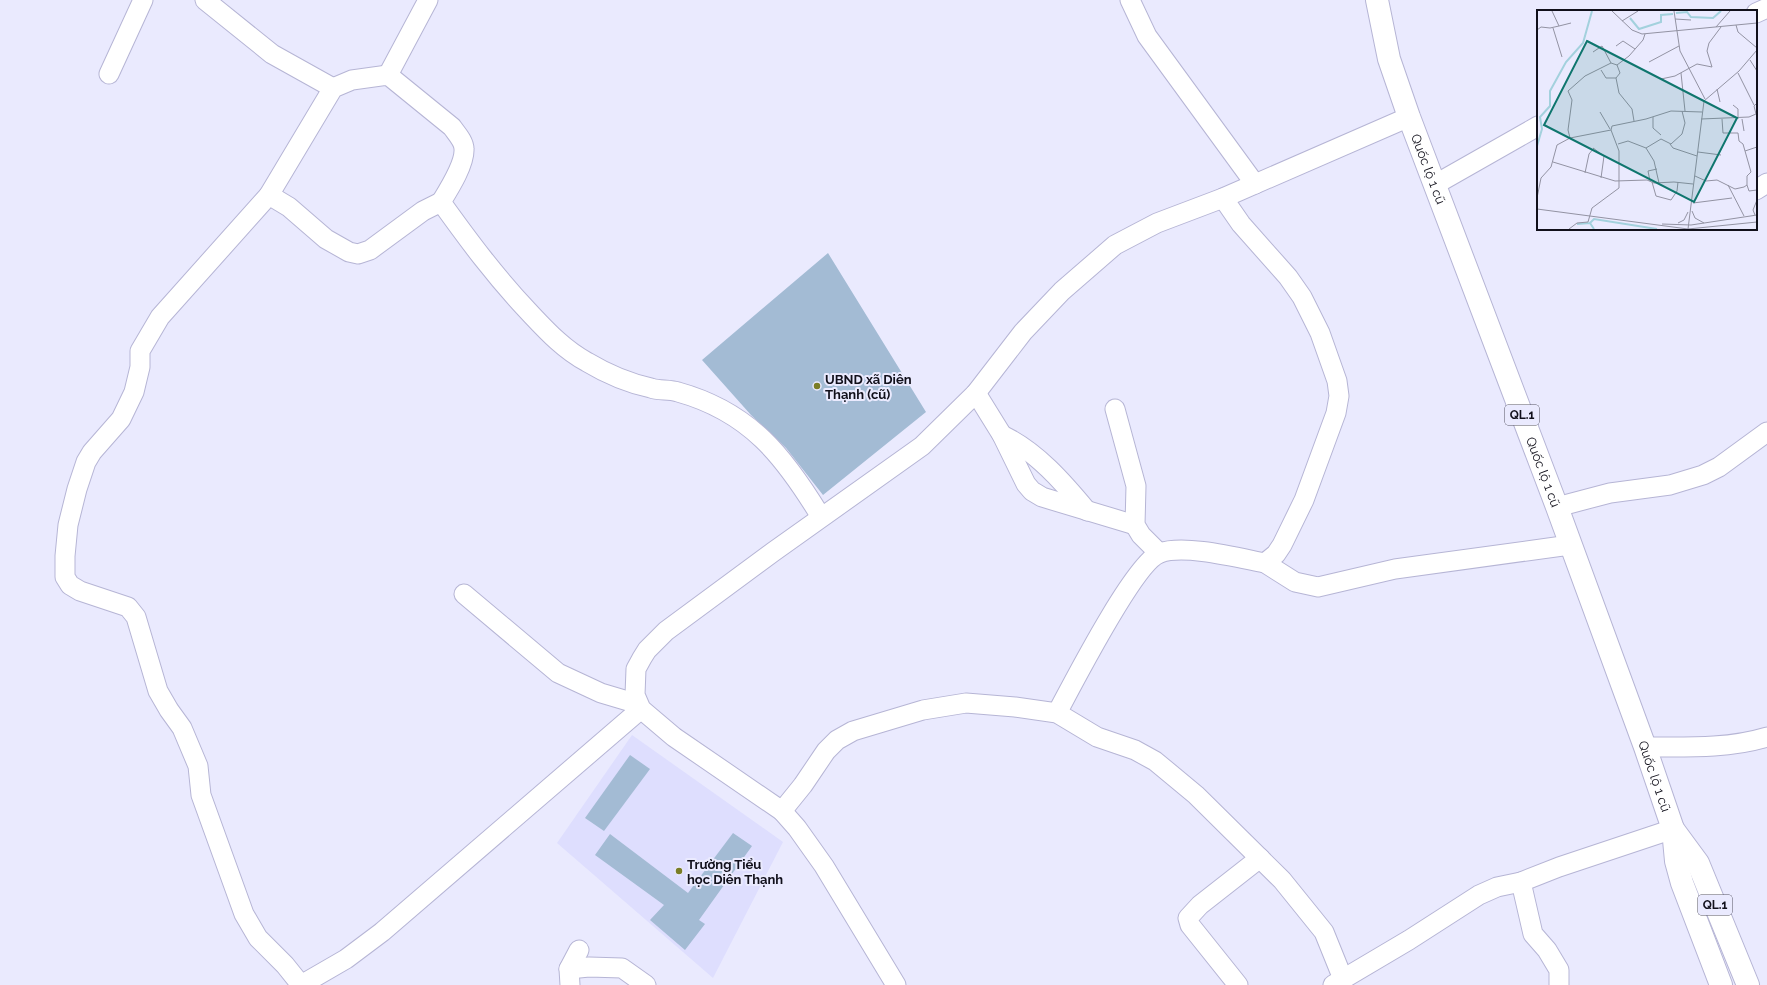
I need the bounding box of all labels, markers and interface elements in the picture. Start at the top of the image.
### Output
inset map [1537,10,1757,230]
street label: Quốc lộ 1 cũ [1408,132,1448,206]
place label: UBND xã Diên Thạnh (cũ) [825,372,912,402]
marker: UBND xã Diên Thạnh (cũ) [812,381,822,391]
road number: QL.1 [1505,405,1539,425]
street label: Quốc lộ 1 cũ [1523,435,1563,509]
street label: Quốc lộ 1 cũ [1635,739,1674,814]
place label: Trường Tiểu học Diên Thạnh [687,857,783,887]
marker: Trường Tiểu học Diên Thạnh [674,866,684,876]
road number: QL.1 [1698,895,1732,915]

